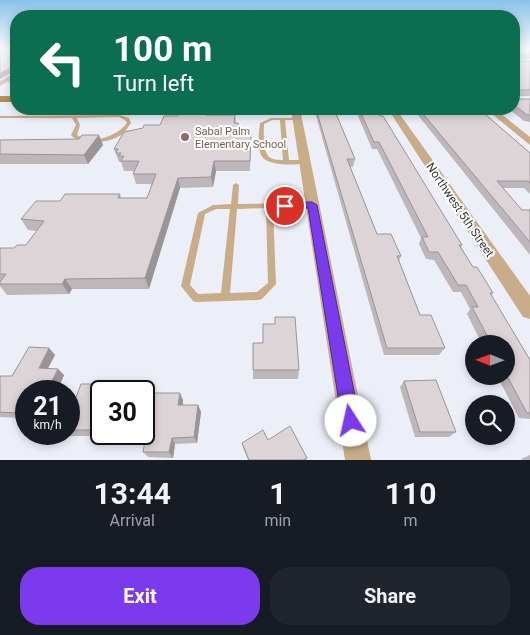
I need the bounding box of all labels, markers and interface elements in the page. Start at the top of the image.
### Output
text: 100 m [113,29,212,70]
icon: left [30,30,95,95]
text: Turn left [113,71,194,96]
place label: Sabal Palm Elementary School [195,125,286,151]
marker: Sabal Palm Elementary School [179,131,191,143]
street label: Northwest 5th Street [423,160,497,260]
pin [264,185,306,227]
icon: arrive [271,192,299,220]
north arrow [465,335,515,385]
map controls [465,335,515,445]
speed limit sign: 30 [90,380,155,445]
text: 21 [33,392,62,421]
position arrow [324,394,376,446]
button: search [465,395,515,445]
text: km/h [33,418,62,432]
text: 13:44 [94,476,171,511]
text: 1 [269,476,286,511]
text: 110 [385,476,436,511]
text: Arrival [110,511,155,530]
text: min [264,511,291,530]
text: m [404,511,418,530]
button: Exit [20,567,260,625]
button: Share [270,567,510,625]

